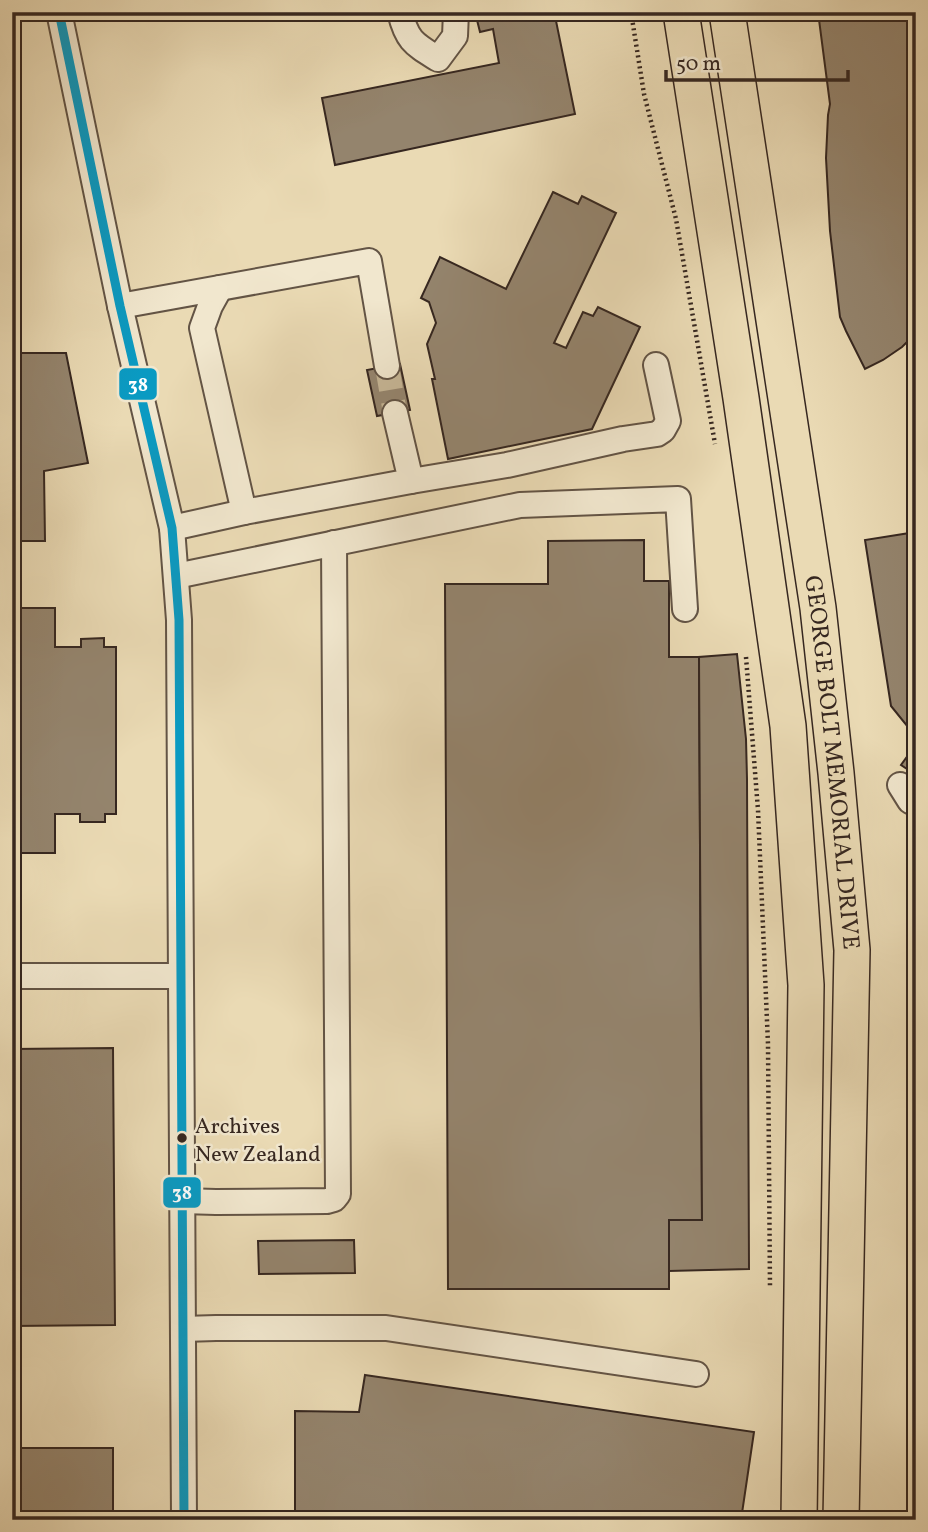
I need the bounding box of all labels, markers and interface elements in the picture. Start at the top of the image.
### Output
scale bar [666,38,848,82]
text: 50 m [676,50,721,79]
line badge: 38 [118,367,158,401]
text: 38 [128,373,148,399]
street label: GEORGE BOLT MEMORIAL DRIVE [794,573,867,951]
place label: Archives New Zealand [195,1112,321,1171]
marker: Archives New Zealand [175,1131,189,1145]
line badge: 38 [162,1176,202,1209]
text: 38 [172,1181,192,1207]

